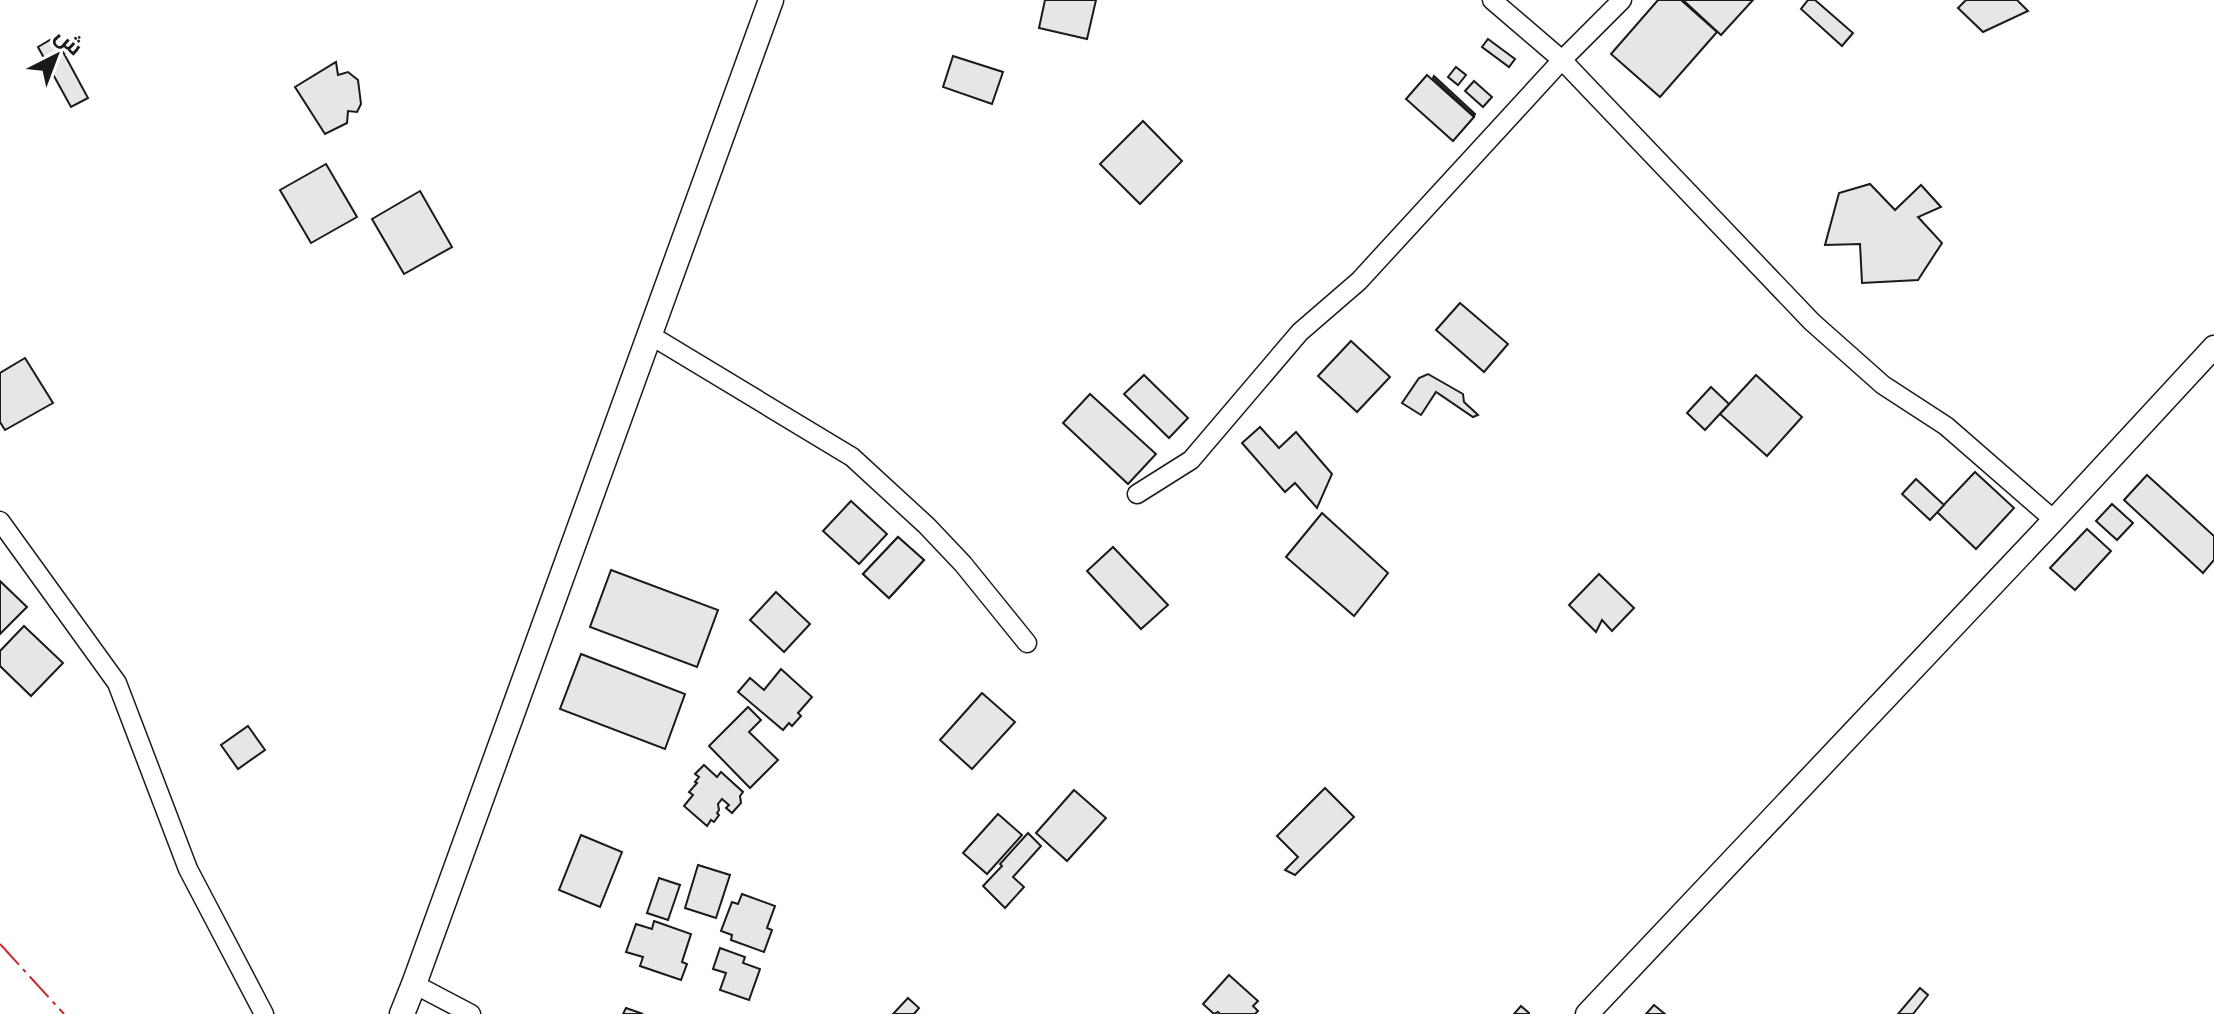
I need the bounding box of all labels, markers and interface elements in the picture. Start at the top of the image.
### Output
north arrow [16,16,96,96]
text: ش [49,21,90,62]

